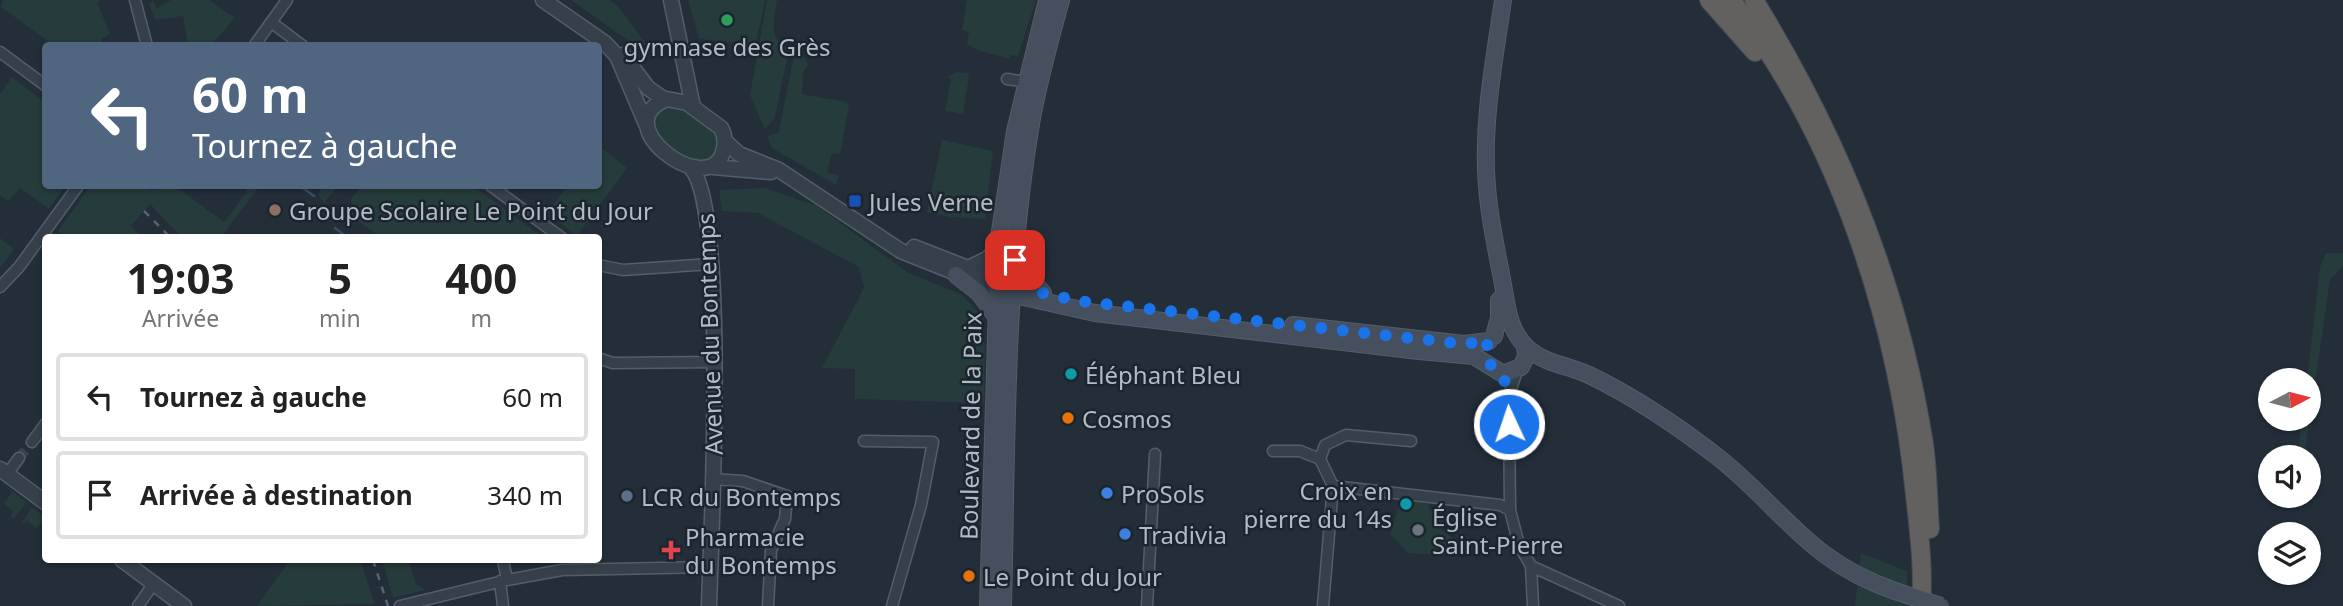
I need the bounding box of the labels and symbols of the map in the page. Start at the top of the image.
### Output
marker: gymnase des Grès [719,12,735,28]
place label: gymnase des Grès [624,30,830,63]
place label: Jules Verne [867,185,994,218]
marker: Jules Verne [847,193,863,209]
place label: Groupe Scolaire Le Point du Jour [289,194,653,227]
marker: Groupe Scolaire Le Point du Jour [267,202,283,218]
street label: Avenue du Bontemps [688,212,730,456]
pin [985,230,1045,290]
street label: Boulevard de la Paix [952,312,988,540]
place label: Éléphant Bleu [1085,358,1241,391]
marker: Éléphant Bleu [1063,366,1079,382]
north arrow [2258,368,2320,430]
position arrow [1472,387,1546,461]
place label: Cosmos [1082,402,1172,435]
marker: Cosmos [1060,410,1076,426]
place label: Croix en pierre du 14s [1244,474,1392,535]
place label: ProSols [1121,477,1205,510]
place label: LCR du Bontemps [641,480,841,513]
marker: ProSols [1099,485,1115,501]
marker: LCR du Bontemps [619,488,635,504]
marker: Croix en pierre du 14s [1398,496,1414,512]
place label: Église Saint-Pierre [1432,500,1563,561]
place label: Tradivia [1139,518,1227,551]
place label: Pharmacie du Bontemps [685,520,837,581]
marker: Église Saint-Pierre [1410,522,1426,538]
marker: Tradivia [1117,526,1133,542]
marker: Pharmacie du Bontemps [663,542,679,558]
place label: Le Point du Jour [983,560,1162,593]
marker: Le Point du Jour [961,568,977,584]

